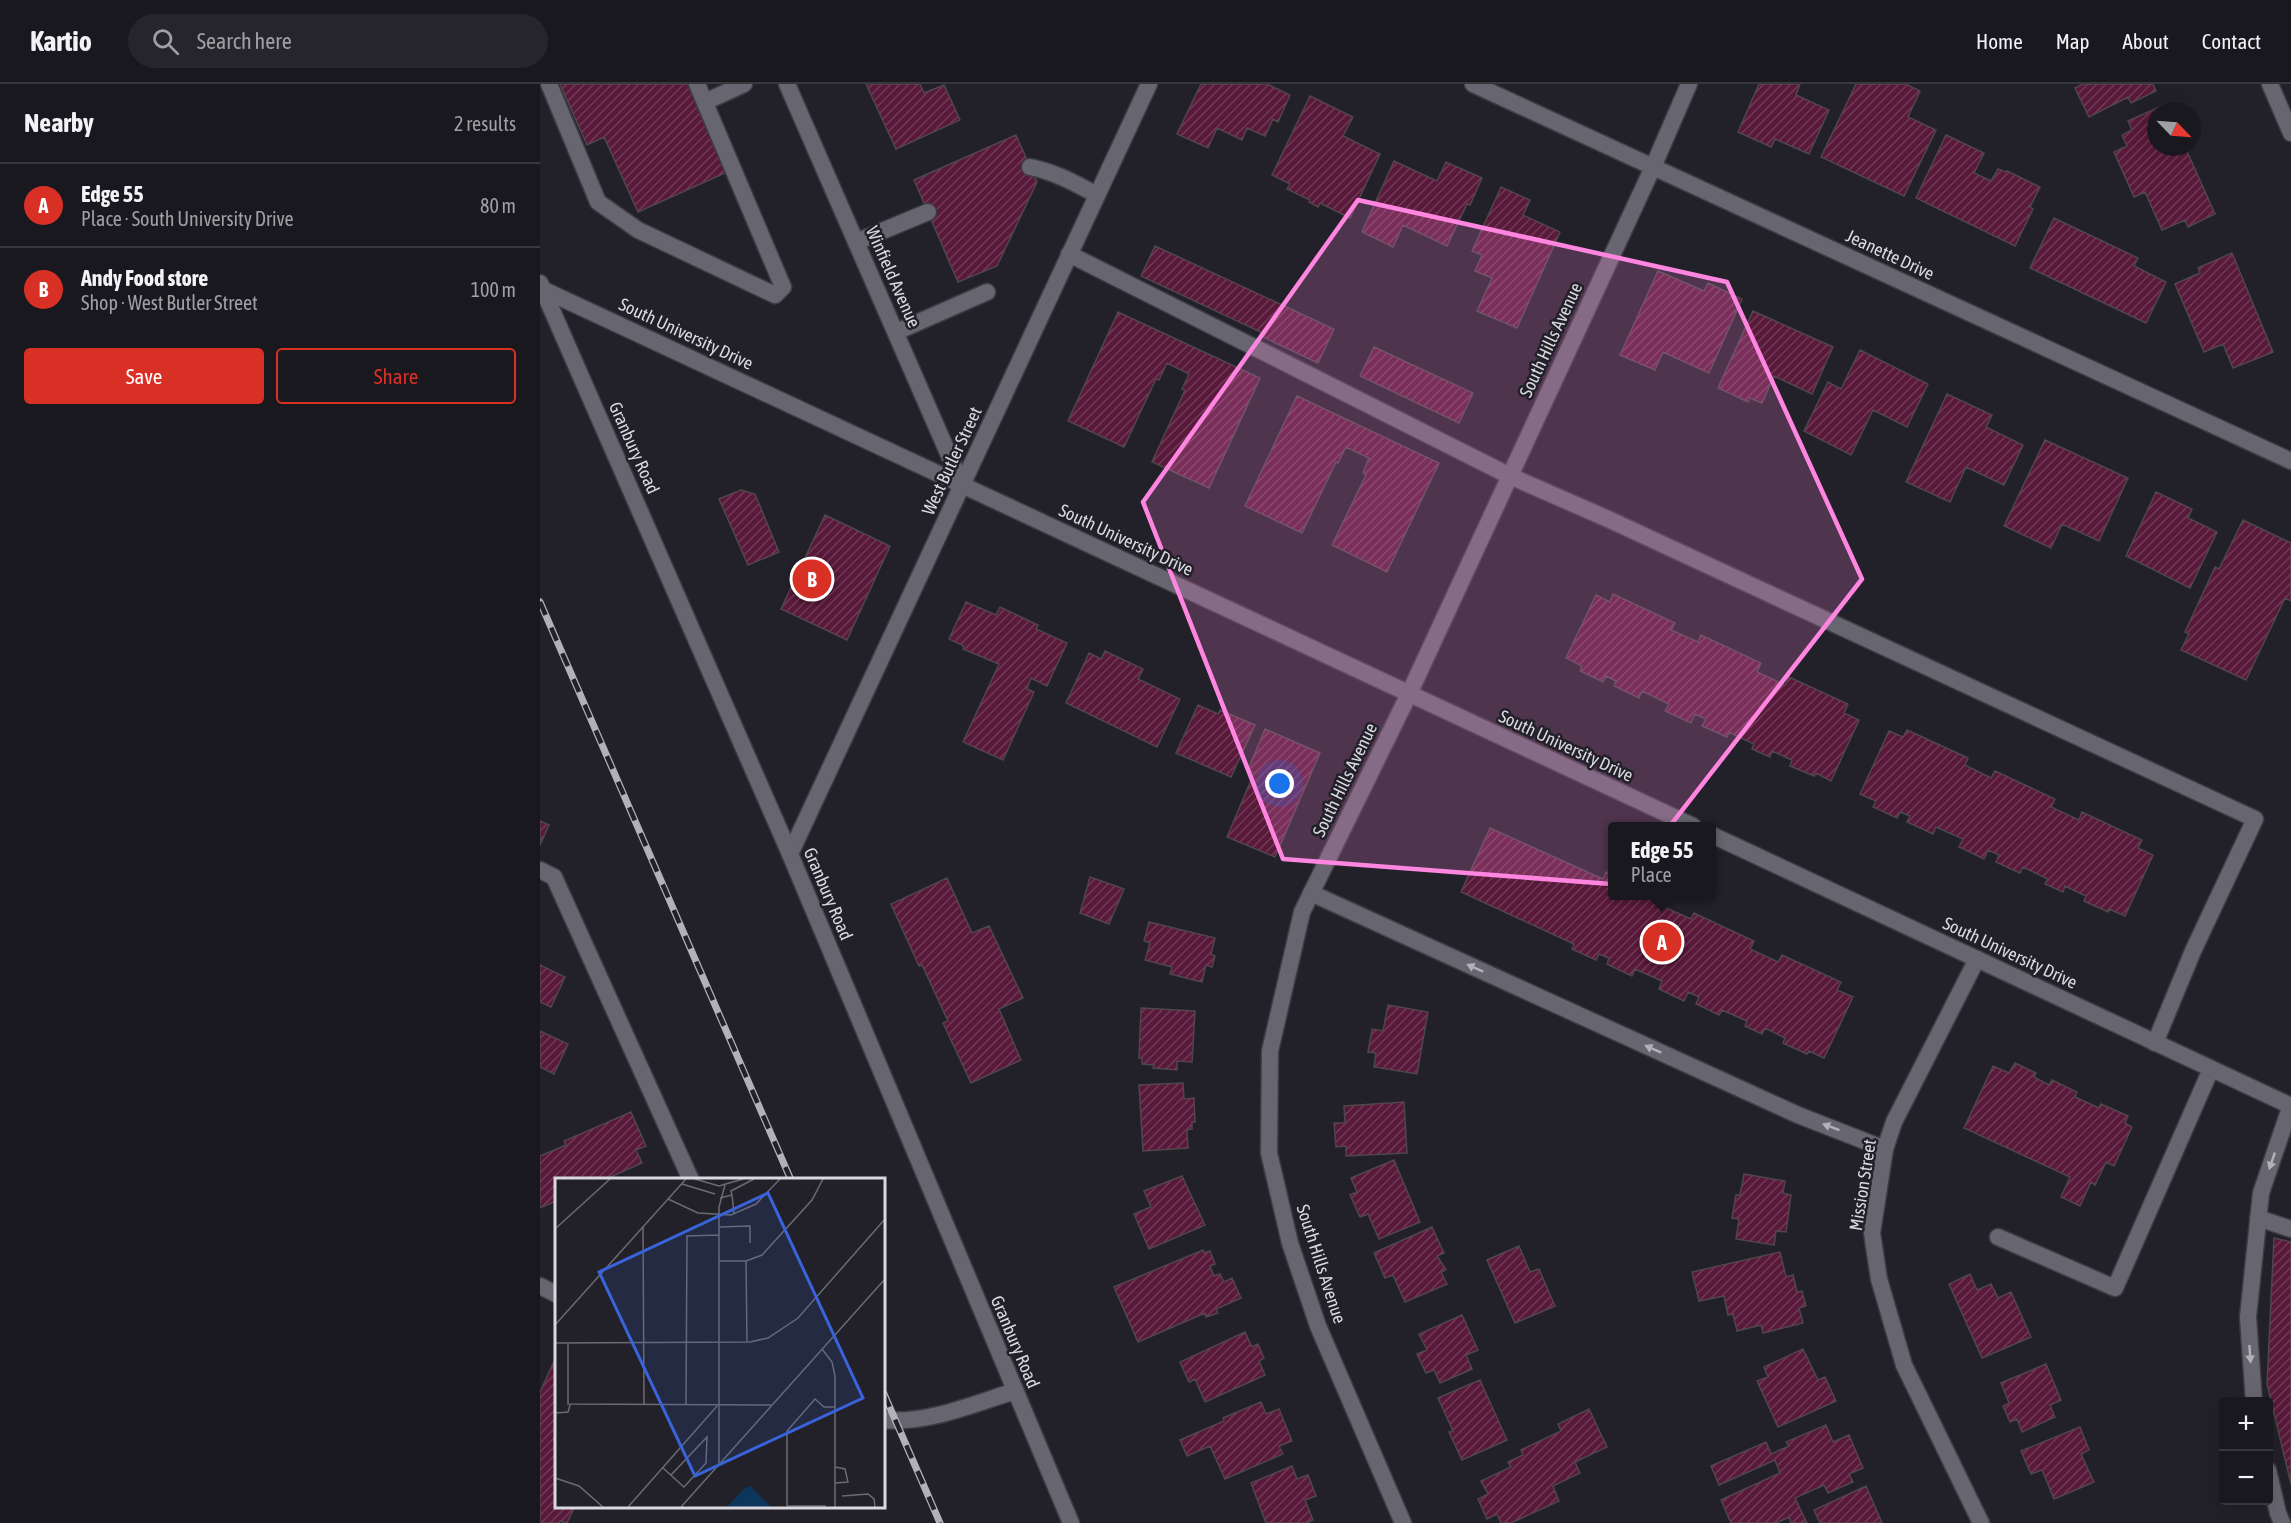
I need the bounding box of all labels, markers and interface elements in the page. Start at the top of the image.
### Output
search box [128,14,548,68]
text: Kartio [30,25,92,57]
icon: search [149,25,182,58]
text: Search here [197,28,292,54]
text: Home [1976,29,2023,53]
text: Map [2056,29,2090,53]
text: About [2123,29,2169,53]
text: Contact [2202,29,2261,53]
north arrow [2147,102,2201,156]
text: Nearby [24,108,94,138]
text: 2 results [454,112,516,135]
text: Edge 55 [81,181,144,207]
text: A [39,194,48,217]
text: 80 m [480,194,516,217]
text: Place · South University Drive [81,207,294,230]
street label: Winfield Avenue [862,223,925,331]
street label: Jeanette Drive [1843,225,1938,284]
text: Andy Food store [81,265,208,291]
text: B [39,278,48,301]
text: 100 m [471,278,516,301]
street label: South Hills Avenue [1515,279,1586,400]
text: Shop · West Butler Street [81,291,258,314]
street label: South University Drive [616,293,757,374]
button: Save [24,348,264,404]
button: Share [276,348,516,404]
street label: Granbury Road [605,399,664,497]
street label: West Butler Street [917,403,986,518]
street label: South University Drive [1056,499,1197,580]
pin: B [792,556,832,602]
street label: South University Drive [1496,705,1637,786]
street label: South Hills Avenue [1308,720,1381,840]
your location [1265,769,1294,798]
popup [1608,822,1716,900]
text: Edge 55 [1631,837,1693,863]
street label: Granbury Road [800,844,857,943]
text: Place [1631,863,1672,886]
street label: South University Drive [1940,912,2081,993]
pin: A [1642,920,1682,964]
one-way arrow [1466,963,1484,972]
one-way arrow [1644,1044,1661,1053]
one-way arrow [1822,1122,1840,1132]
street label: Mission Street [1845,1138,1880,1232]
one-way arrow [2266,1153,2276,1171]
inset map [555,1178,885,1508]
street label: South Hills Avenue [1292,1202,1351,1326]
street label: Granbury Road [987,1292,1044,1391]
one-way arrow [2246,1344,2255,1363]
map controls [2219,1397,2273,1505]
button: + [2219,1397,2273,1451]
button: − [2219,1451,2273,1505]

